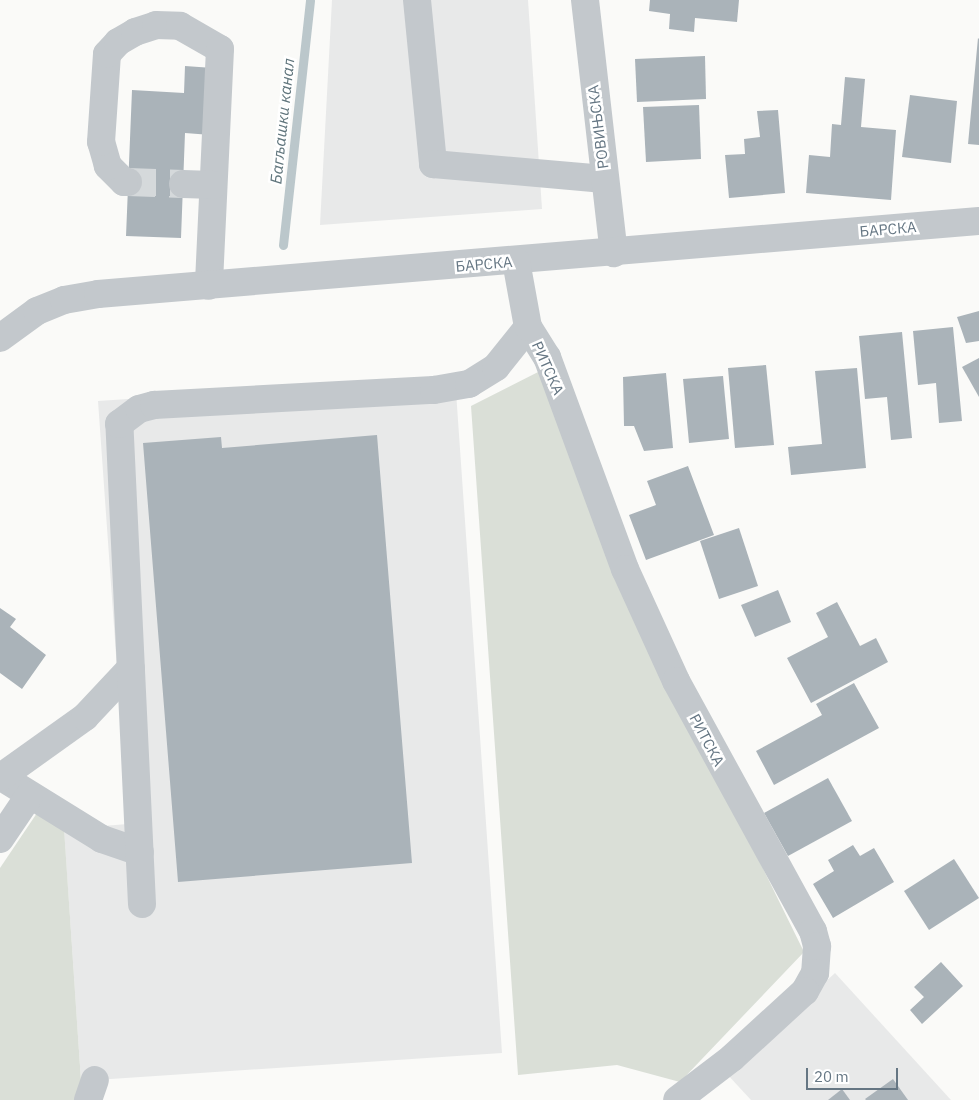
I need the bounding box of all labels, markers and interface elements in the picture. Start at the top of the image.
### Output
water label: Багљашки канал [266,57,298,185]
street label: РОВИЊСКА [584,84,612,170]
street label: БАРСКА [859,218,917,240]
street label: БАРСКА [455,253,513,275]
street label: РИТСКА [528,338,568,398]
street label: РИТСКА [686,711,728,769]
scale bar [809,1058,902,1090]
text: 20 m [814,1067,849,1086]

